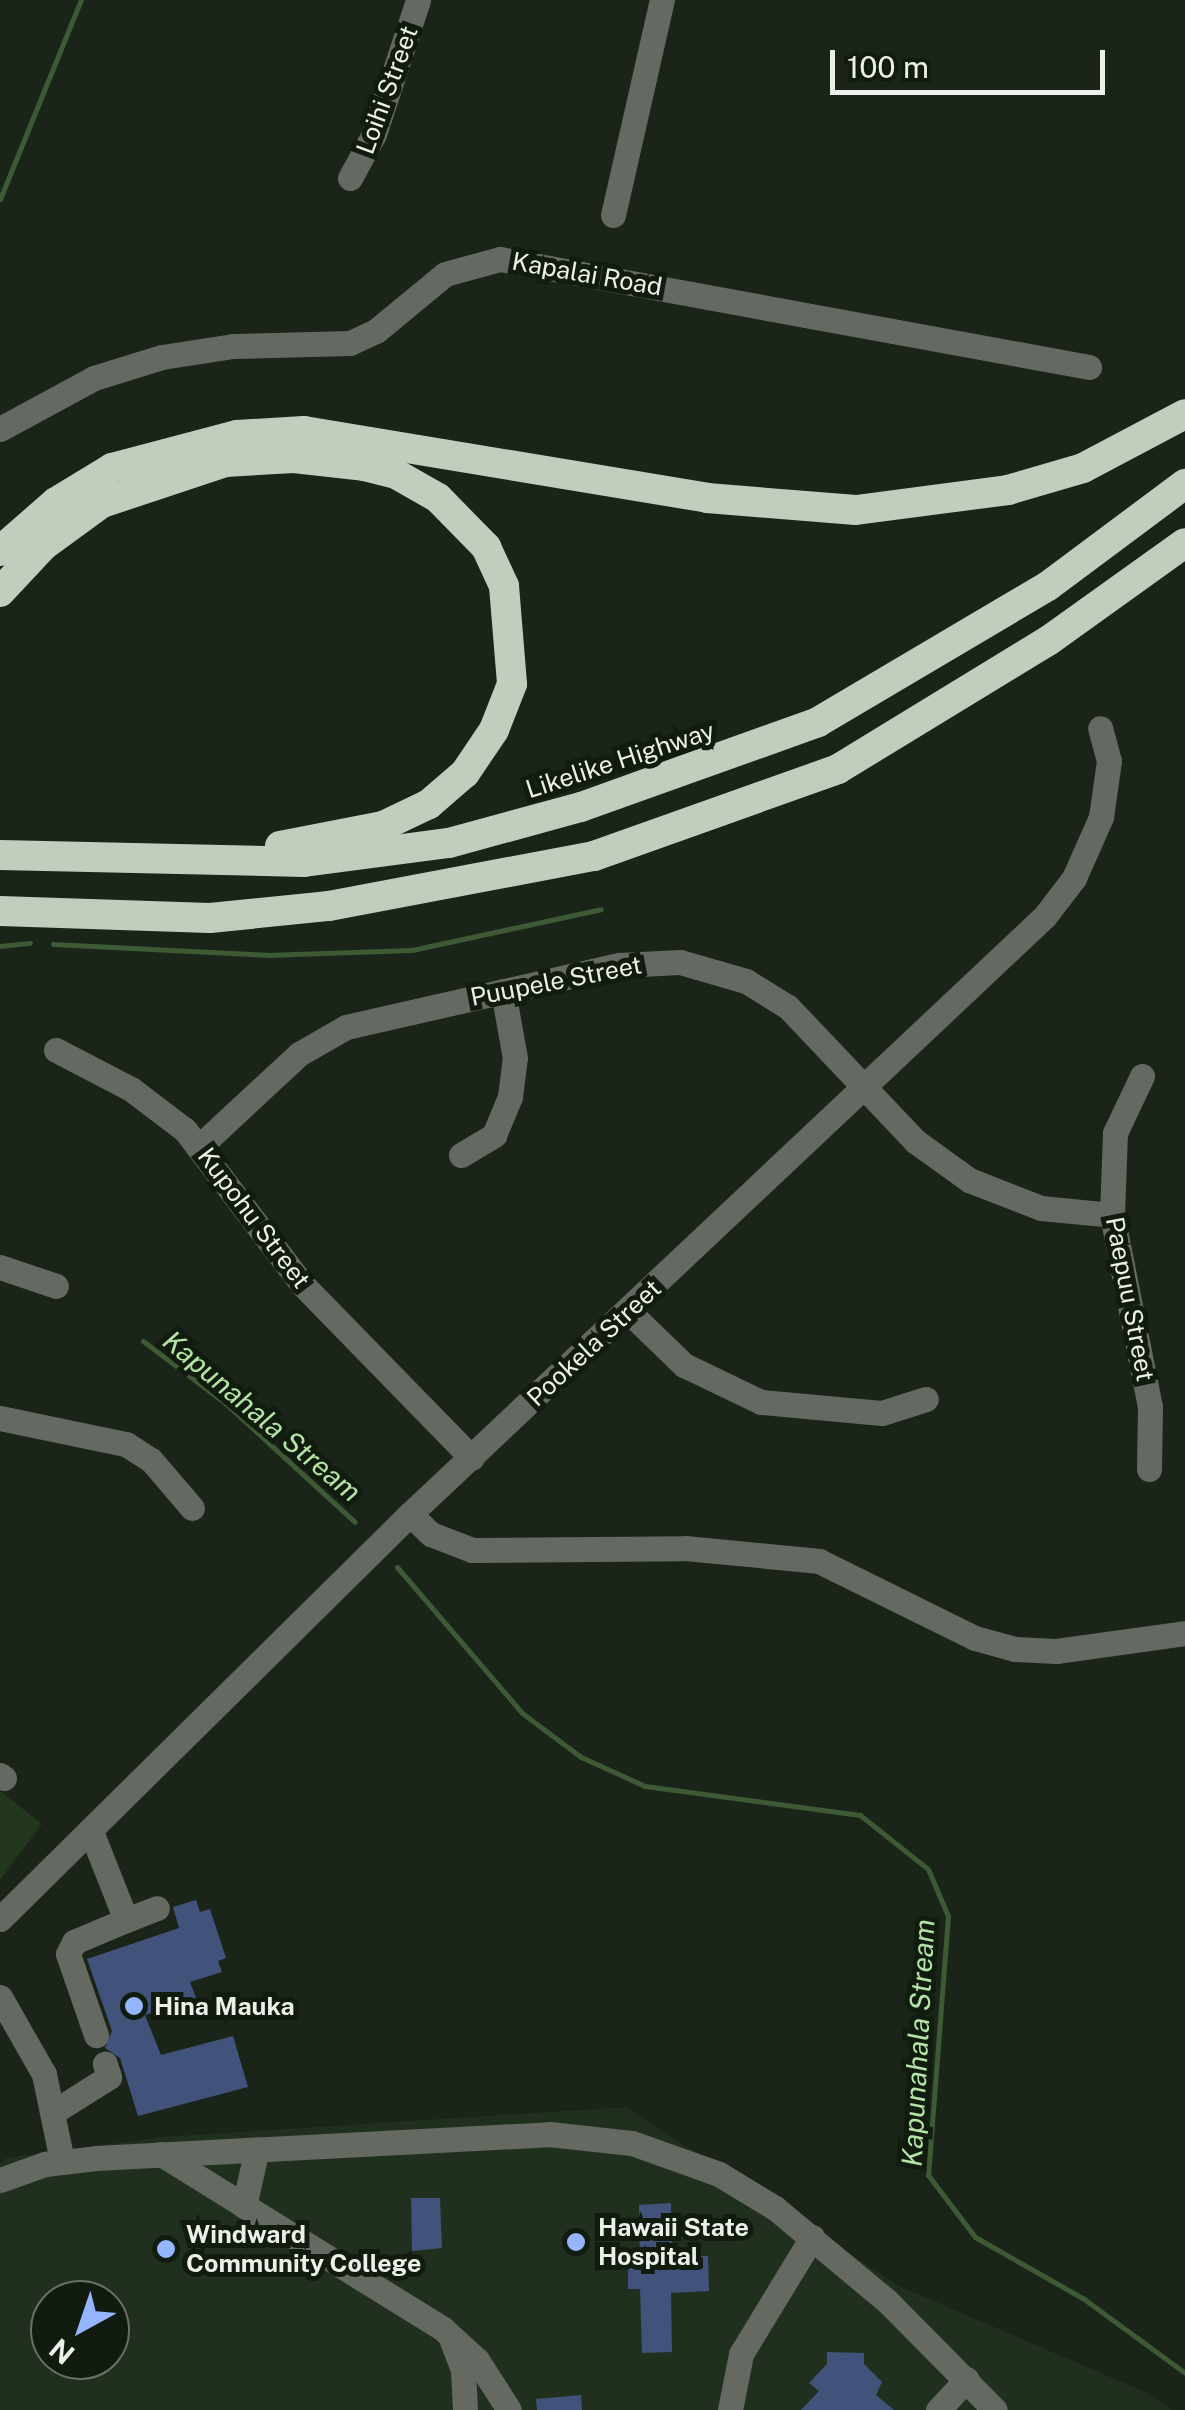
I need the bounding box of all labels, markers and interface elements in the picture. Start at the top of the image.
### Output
street label: Loihi Street [350,22,424,158]
scale bar [835,30,1110,92]
text: 100 m [847,49,929,85]
street label: Kapalai Road [510,246,664,302]
street label: Likelike Highway [522,715,718,805]
street label: Puupele Street [468,950,644,1012]
street label: Kupohu Street [191,1142,317,1294]
street label: Paepuu Street [1099,1214,1161,1384]
street label: Pookela Street [521,1273,667,1413]
water label: Kapunahala Stream [156,1323,368,1509]
water label: Kapunahala Stream [895,1918,941,2168]
place label: Hina Mauka [154,1991,295,2021]
marker: Hina Mauka [123,1995,145,2017]
place label: Hawaii State Hospital [598,2213,749,2272]
place label: Windward Community College [186,2220,421,2279]
marker: Hawaii State Hospital [563,2229,589,2255]
marker: Windward Community College [155,2238,177,2260]
north arrow [30,2280,130,2380]
text: N [43,2332,81,2372]

